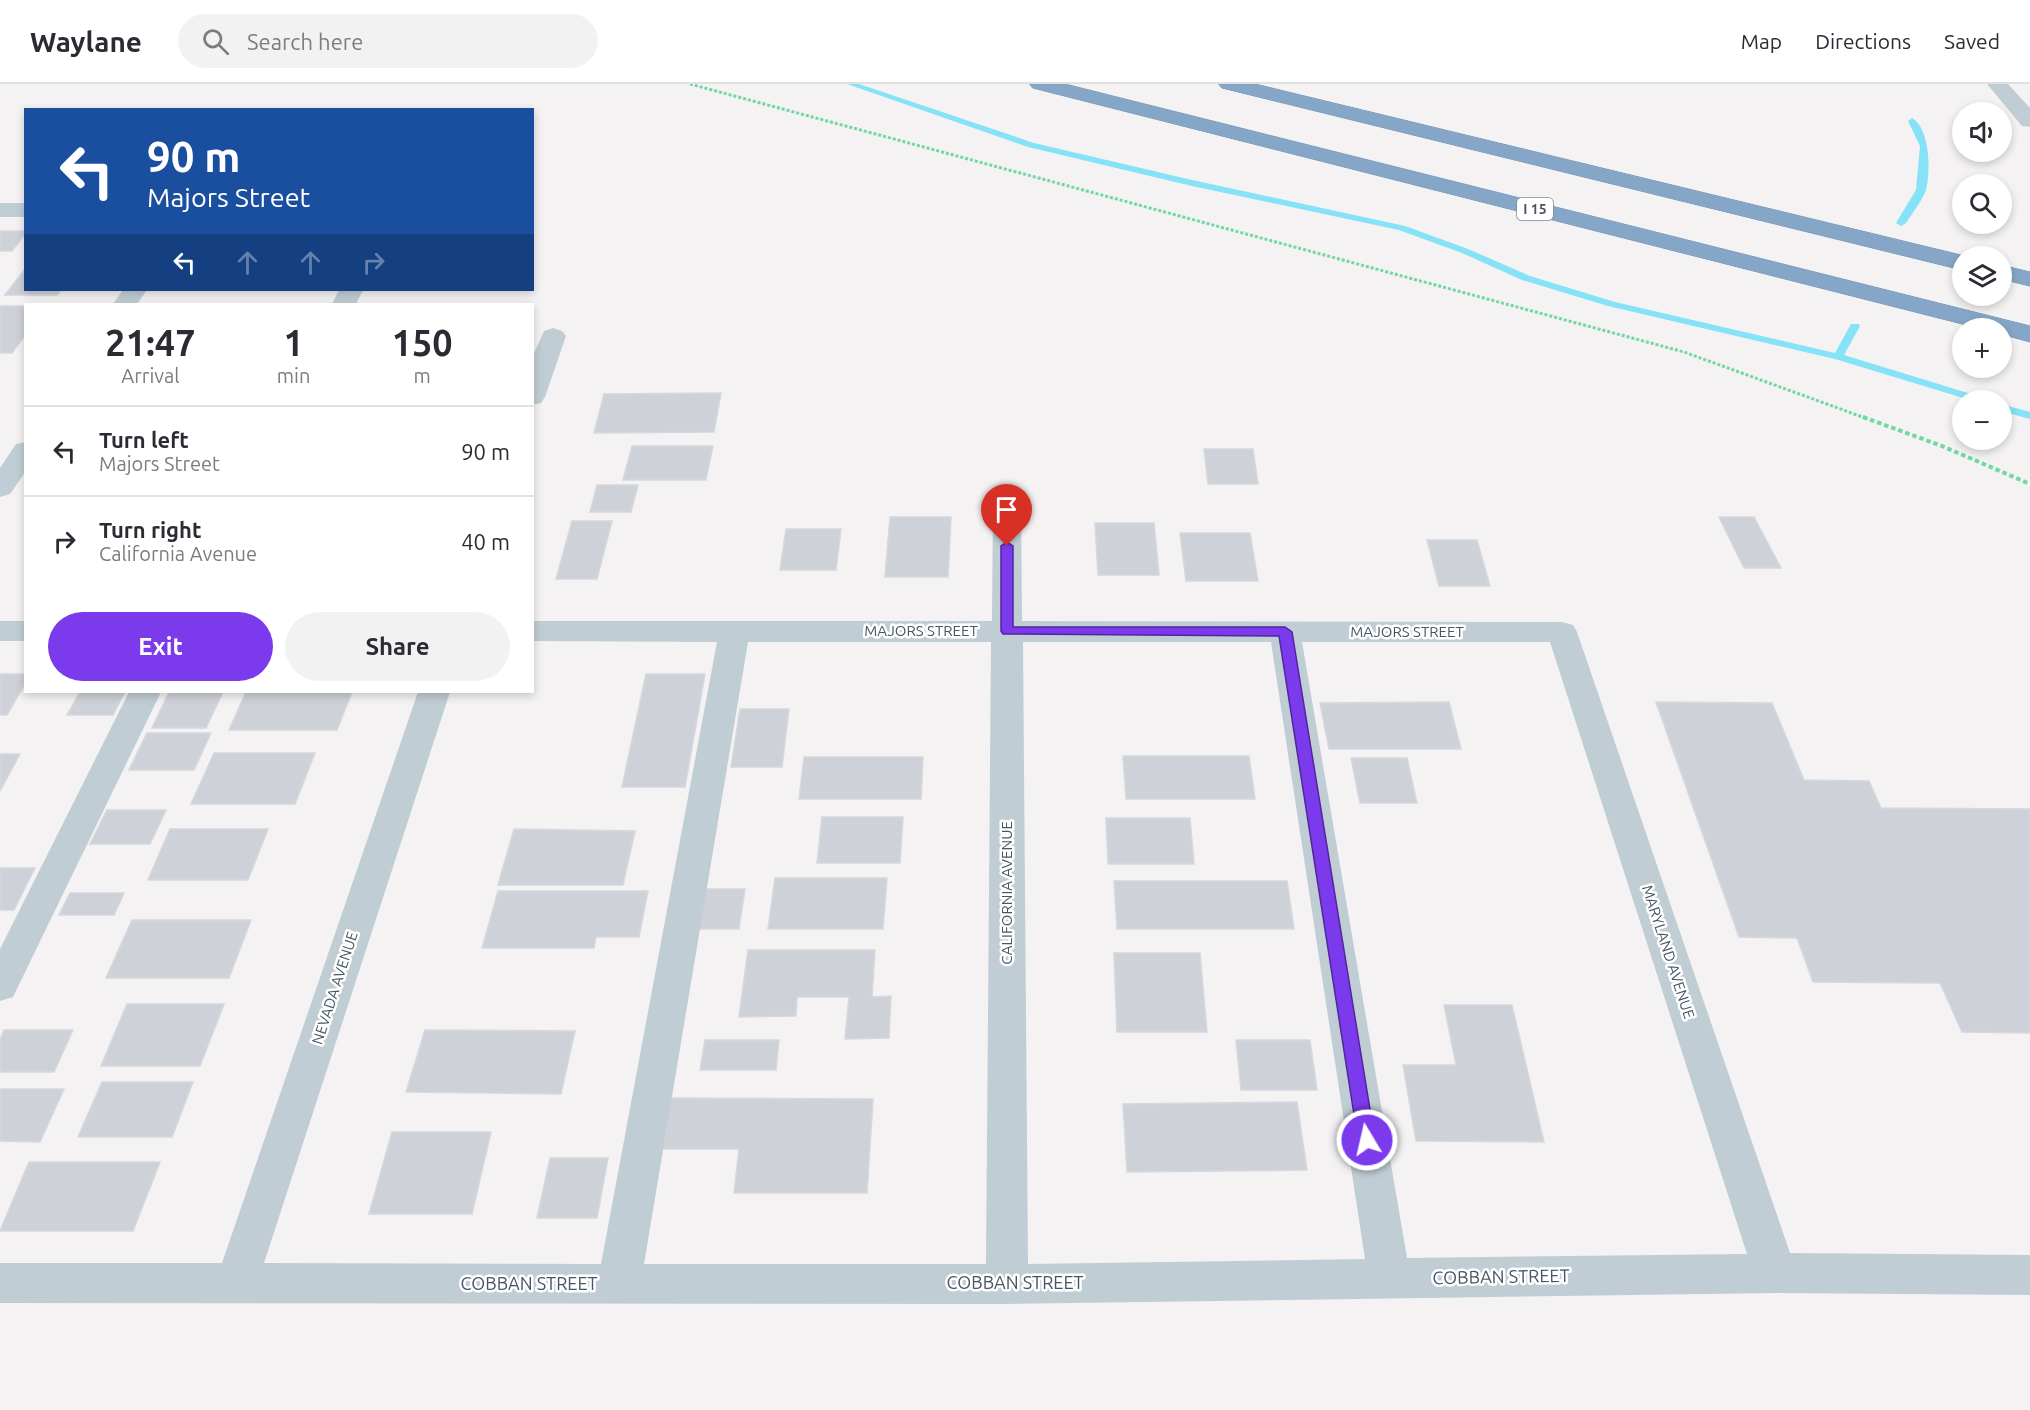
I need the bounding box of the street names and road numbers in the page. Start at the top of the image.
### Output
road number: I 15 [1517,198,1553,220]
street label: MAJORS STREET [864,622,978,639]
street label: MAJORS STREET [1350,623,1464,640]
street label: CALIFORNIA AVENUE [998,821,1015,965]
street label: MARYLAND AVENUE [1639,883,1698,1021]
street label: NEVADA AVENUE [308,929,361,1046]
street label: COBBAN STREET [1432,1265,1570,1287]
street label: COBBAN STREET [946,1272,1084,1292]
street label: COBBAN STREET [460,1273,598,1293]

